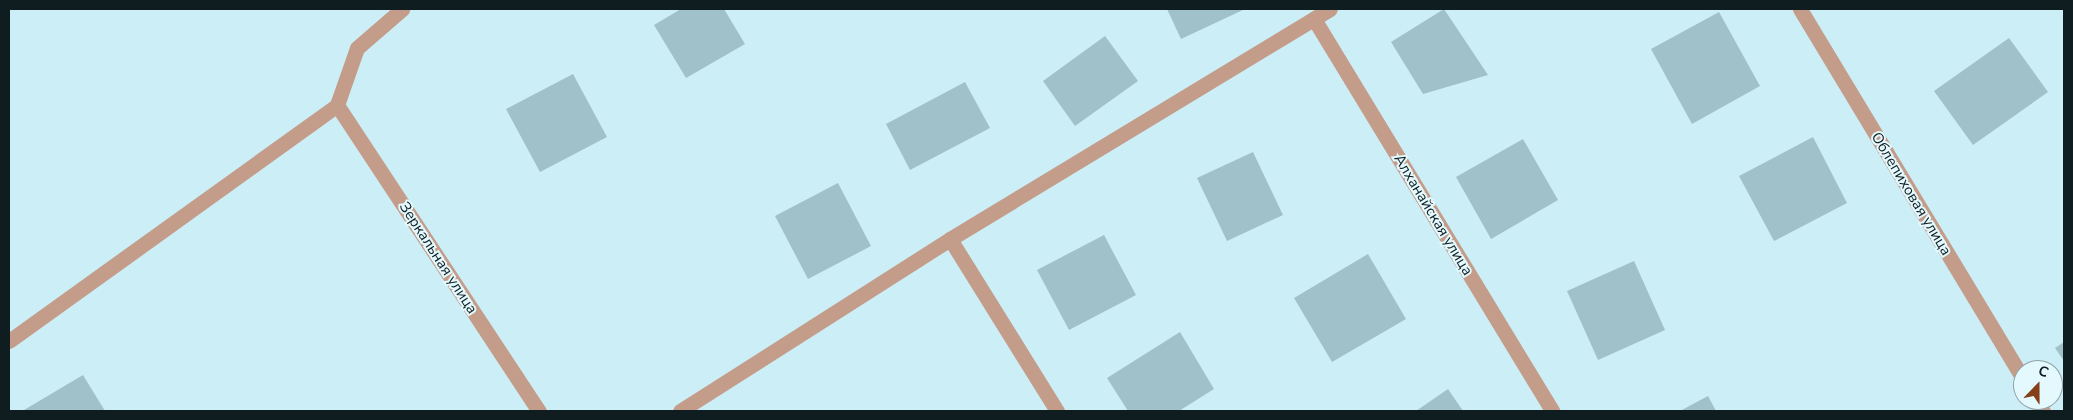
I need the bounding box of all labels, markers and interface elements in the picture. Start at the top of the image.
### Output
street label: Облепиховая улица [1867,129,1955,259]
street label: Алханайская улица [1390,151,1476,279]
street label: Зеркальная улица [395,199,481,317]
north arrow [2013,360,2063,410]
text: С [2035,361,2051,382]

